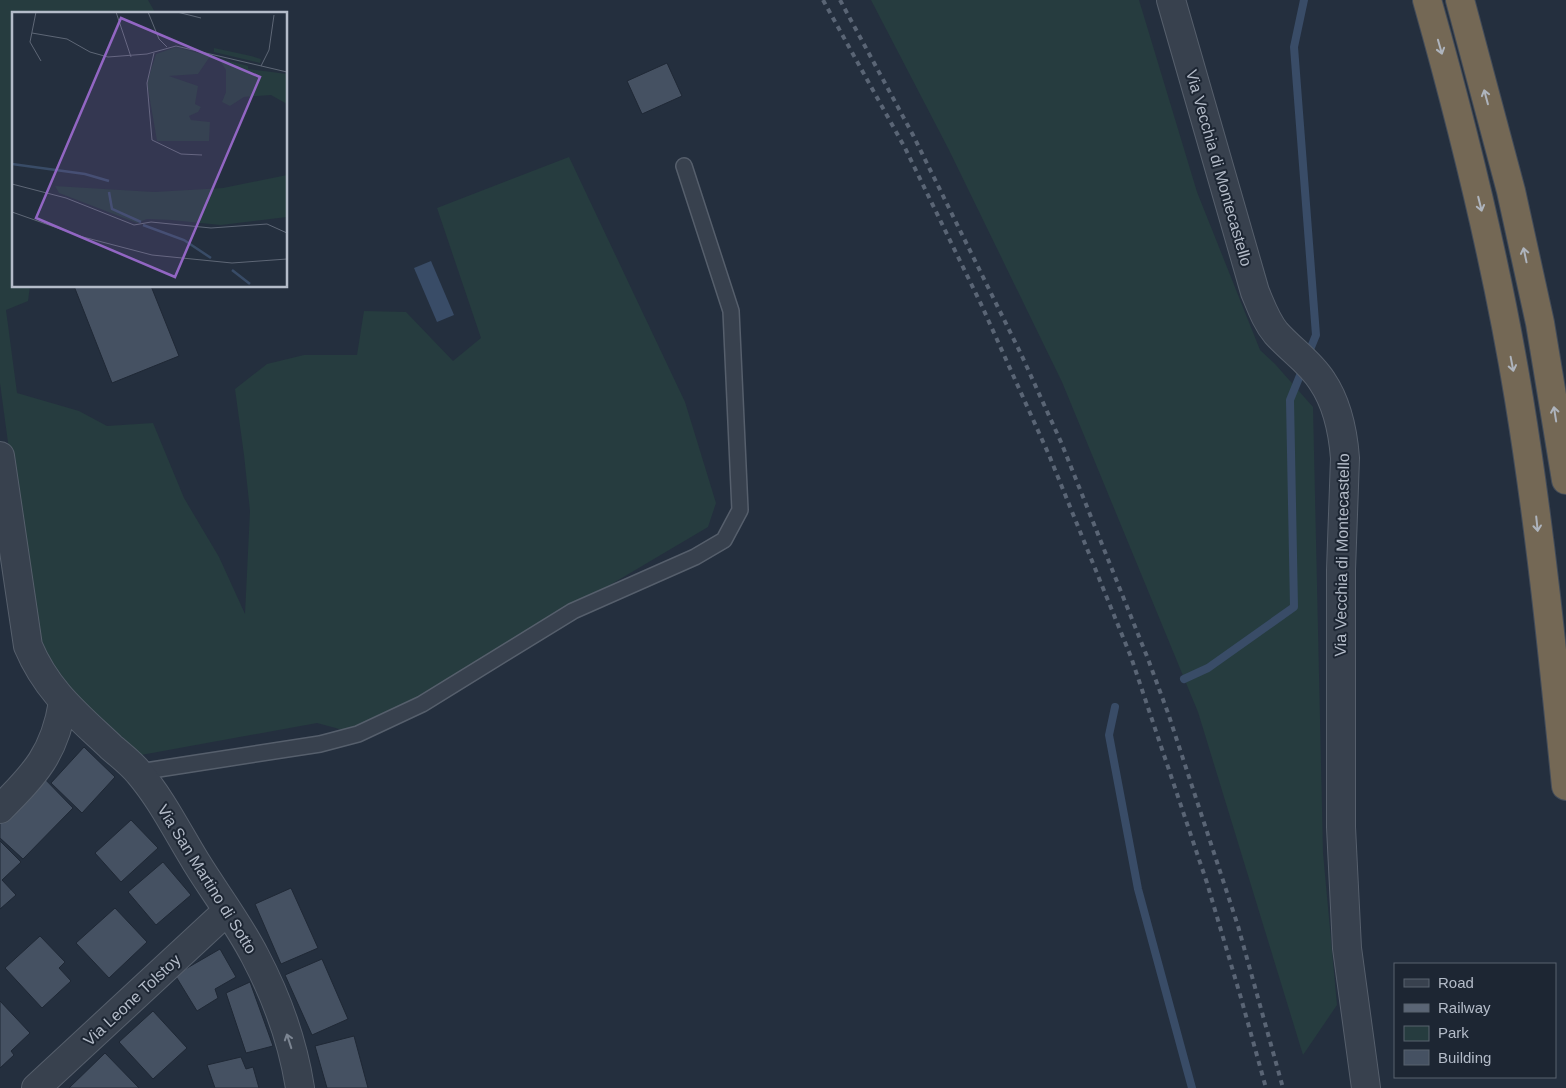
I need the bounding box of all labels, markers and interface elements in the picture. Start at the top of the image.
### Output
inset map [12,12,288,288]
one-way arrow [1436,38,1445,54]
street label: Via Vecchia di Montecastello [1183,68,1255,268]
one-way arrow [1481,89,1490,105]
one-way arrow [1476,196,1485,212]
one-way arrow [1520,247,1530,263]
one-way arrow [1508,355,1518,371]
one-way arrow [1550,407,1560,423]
street label: Via Vecchia di Montecastello [1332,453,1352,657]
one-way arrow [1532,516,1542,532]
street label: Via San Martino di Sotto [154,801,260,957]
street label: Via Leone Tolstoy [80,951,184,1049]
legend [1394,963,1556,1078]
text: Road [1438,974,1474,991]
text: Railway [1438,999,1491,1016]
text: Park [1438,1024,1469,1041]
one-way arrow [284,1033,293,1049]
text: Building [1438,1049,1491,1066]

